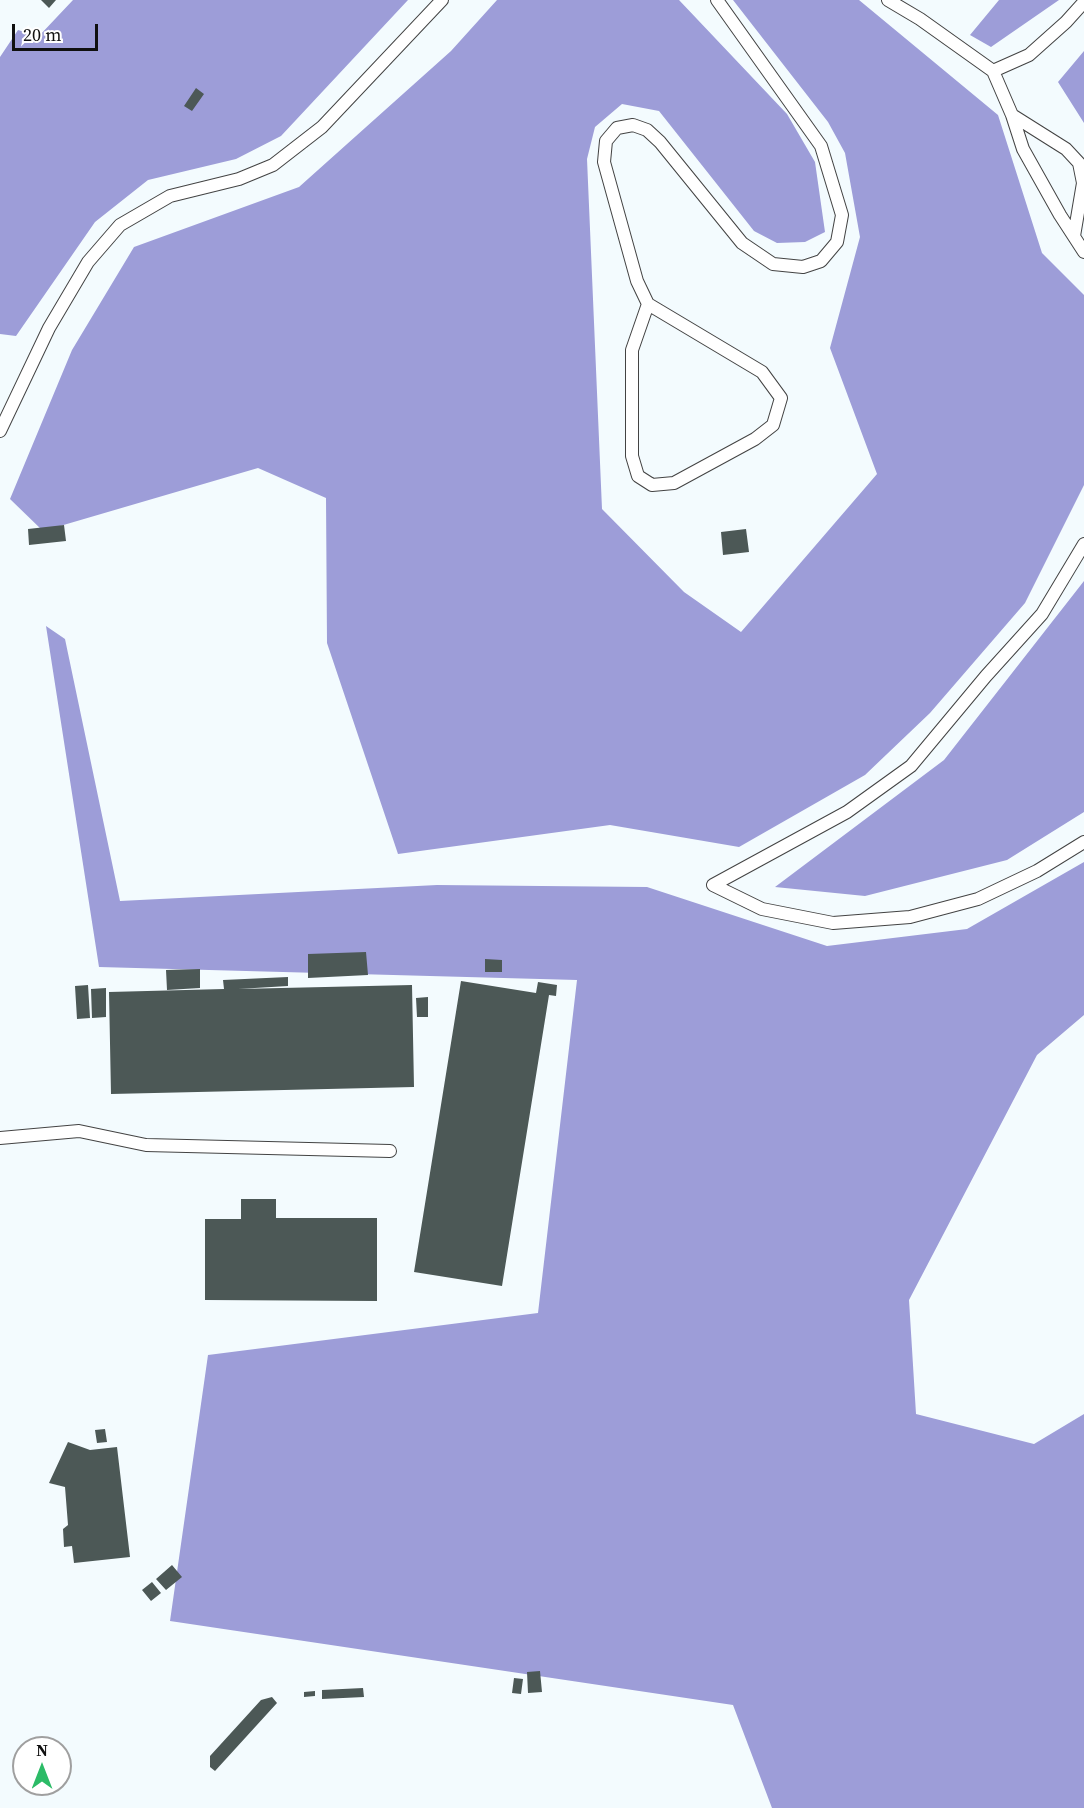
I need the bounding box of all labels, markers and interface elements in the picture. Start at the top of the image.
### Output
scale bar [15,12,100,50]
text: 20 m [23,22,61,47]
north arrow [12,1736,72,1796]
text: N [36,1739,48,1761]

